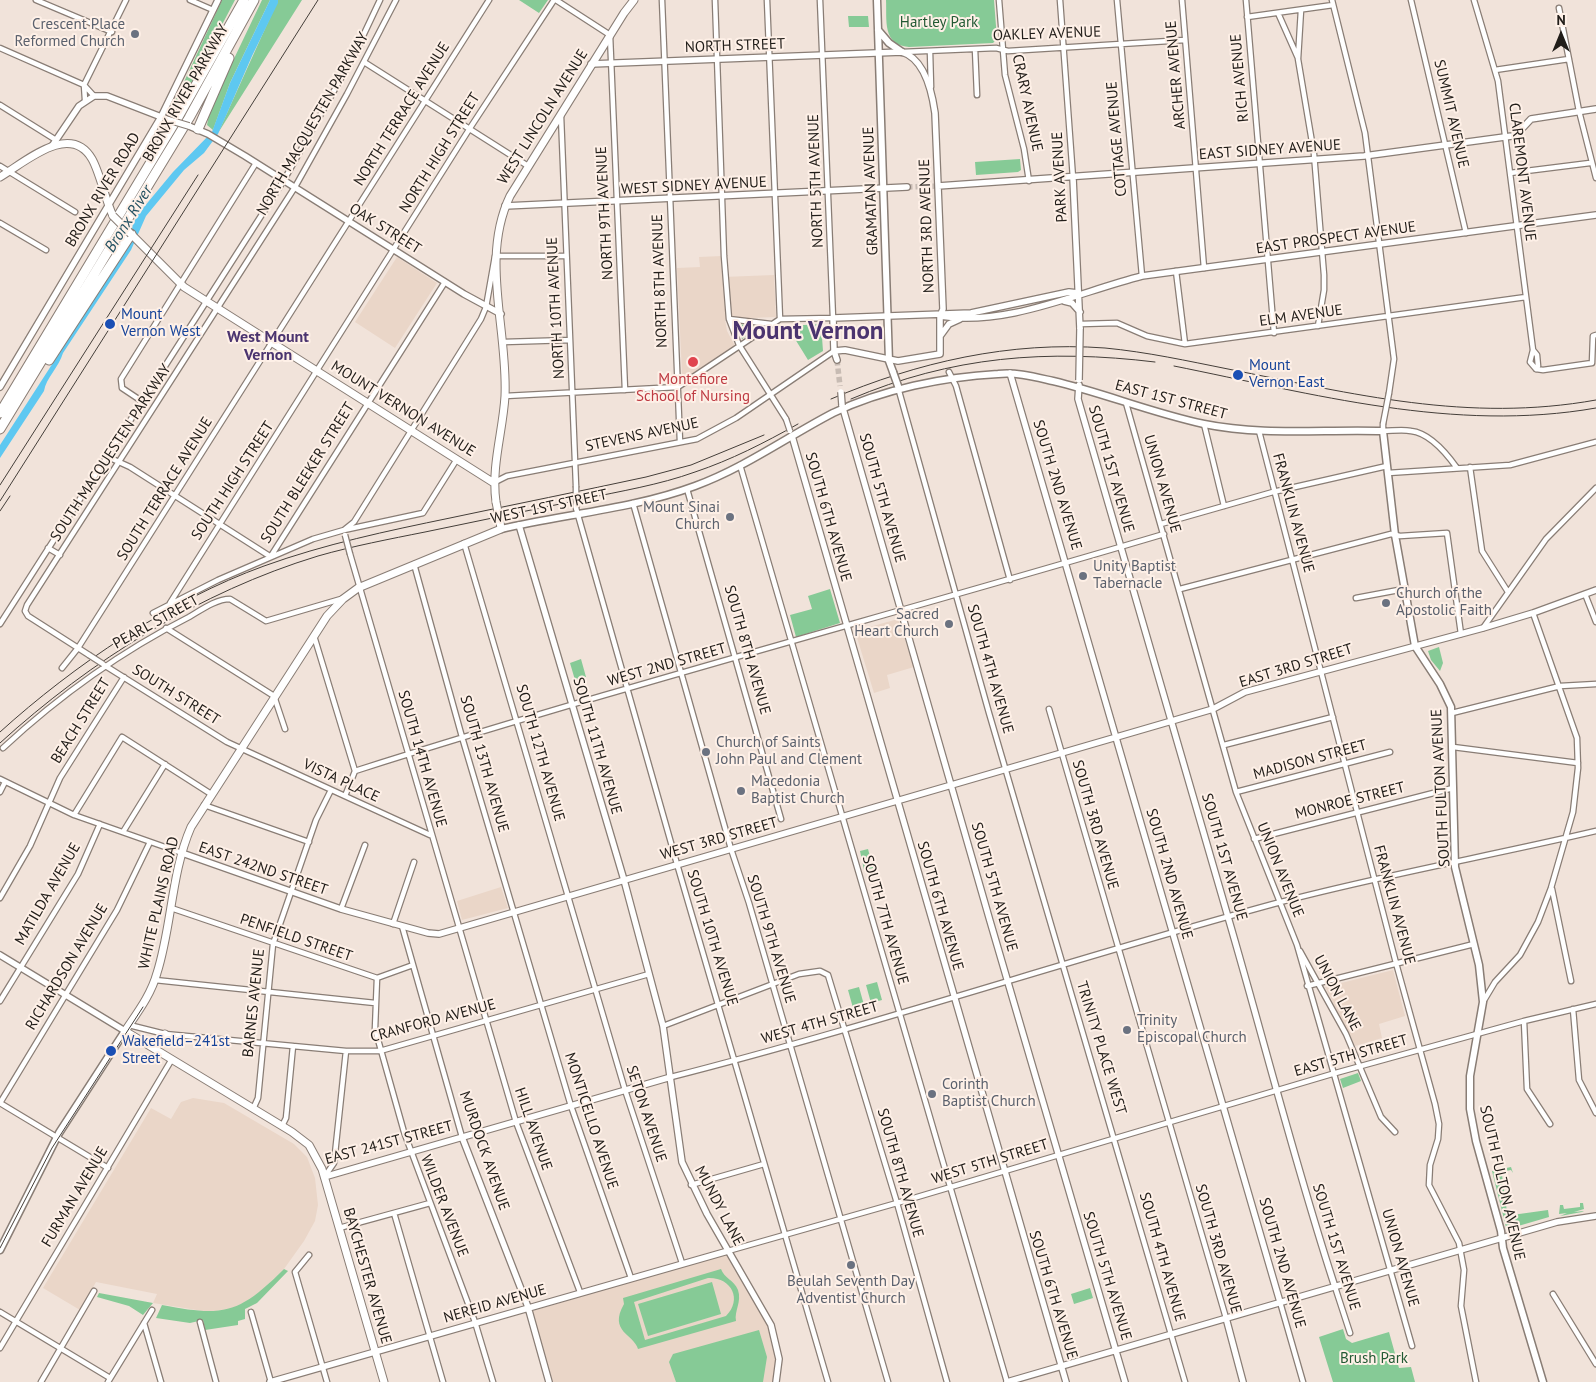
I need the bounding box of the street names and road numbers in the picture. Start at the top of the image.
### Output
street label: ARCHER AVENUE [1162,20,1190,130]
street label: BRONX RIVER PARKWAY [139,21,233,165]
street label: OAKLEY AVENUE [992,23,1102,45]
street label: NORTH MACQUESTEN PARKWAY [253,29,373,219]
street label: RICH AVENUE [1227,33,1253,123]
street label: NORTH STREET [685,35,785,57]
street label: NORTH TERRACE AVENUE [350,39,454,189]
street label: WEST LINCOLN AVENUE [494,46,592,188]
street label: CRARY AVENUE [1008,53,1046,153]
street label: SUMMIT AVENUE [1430,58,1472,170]
street label: COTTAGE AVENUE [1103,81,1131,197]
street label: NORTH HIGH STREET [396,90,484,216]
street label: CLAREMONT AVENUE [1505,102,1539,242]
street label: NORTH 5TH AVENUE [805,114,827,248]
street label: GRAMATAN AVENUE [860,126,882,256]
street label: BRONX RIVER ROAD [62,130,144,250]
street label: PARK AVENUE [1049,131,1071,223]
street label: EAST SIDNEY AVENUE [1198,136,1342,164]
street label: NORTH 9TH AVENUE [593,146,617,280]
street label: NORTH 3RD AVENUE [916,159,938,293]
street label: WEST SIDNEY AVENUE [621,173,767,199]
street label: OAK STREET [346,200,424,258]
street label: NORTH 8TH AVENUE [649,214,671,348]
street label: EAST PROSPECT AVENUE [1255,218,1417,258]
street label: NORTH 10TH AVENUE [543,237,569,379]
street label: ELM AVENUE [1258,301,1344,331]
street label: MOUNT VERNON AVENUE [327,357,479,461]
street label: SOUTH MACQUESTEN PARKWAY [47,361,175,545]
street label: EAST 1ST STREET [1113,376,1229,424]
street label: SOUTH BLEEKER STREET [257,399,359,547]
street label: SOUTH 1ST AVENUE [1084,403,1138,535]
street label: SOUTH TERRACE AVENUE [113,414,217,564]
street label: STEVENS AVENUE [584,414,700,456]
street label: SOUTH HIGH STREET [188,418,278,544]
street label: SOUTH 2ND AVENUE [1029,418,1085,552]
street label: SOUTH 5TH AVENUE [855,431,909,565]
street label: UNION AVENUE [1139,433,1185,535]
street label: SOUTH 6TH AVENUE [801,450,855,584]
street label: FRANKLIN AVENUE [1268,451,1318,575]
street label: WEST 1ST STREET [489,486,609,528]
street label: SOUTH 8TH AVENUE [720,583,774,717]
street label: PEARL STREET [110,591,202,653]
street label: SOUTH 4TH AVENUE [963,602,1017,736]
street label: WEST 2ND STREET [606,639,728,691]
street label: EAST 3RD STREET [1237,640,1355,692]
street label: SOUTH STREET [129,661,223,729]
street label: BEACH STREET [48,675,114,767]
street label: SOUTH 11TH AVENUE [569,675,625,817]
street label: SOUTH 12TH AVENUE [512,682,568,824]
street label: SOUTH 14TH AVENUE [394,688,450,830]
street label: SOUTH 13TH AVENUE [456,693,512,835]
street label: SOUTH FULTON AVENUE [1428,708,1454,868]
street label: MADISON STREET [1251,736,1369,784]
street label: VISTA PLACE [300,755,382,807]
street label: SOUTH 3RD AVENUE [1068,758,1122,892]
street label: MONROE STREET [1293,779,1407,823]
street label: SOUTH 1ST AVENUE [1197,791,1251,923]
street label: SOUTH 2ND AVENUE [1142,807,1196,941]
street label: WEST 3RD STREET [658,814,780,864]
street label: SOUTH 5TH AVENUE [967,820,1021,954]
street label: UNION AVENUE [1253,820,1307,920]
street label: WHITE PLAINS ROAD [135,835,183,971]
street label: EAST 242ND STREET [196,838,330,900]
street label: SOUTH 6TH AVENUE [913,839,967,973]
street label: MATILDA AVENUE [11,840,85,948]
street label: FRANKLIN AVENUE [1369,843,1419,967]
street label: SOUTH 7TH AVENUE [858,853,912,987]
street label: SOUTH 10TH AVENUE [683,868,741,1008]
street label: SOUTH 9TH AVENUE [743,872,799,1006]
street label: RICHARDSON AVENUE [22,901,112,1033]
street label: PENFIELD STREET [237,910,355,966]
street label: BARNES AVENUE [239,948,269,1058]
street label: UNION LANE [1309,952,1365,1034]
street label: TRINITY PLACE WEST [1072,979,1130,1117]
street label: CRANFORD AVENUE [368,996,498,1046]
street label: WEST 4TH STREET [759,998,881,1048]
street label: EAST 5TH STREET [1292,1031,1410,1081]
street label: MONTICELLO AVENUE [560,1050,622,1192]
street label: SETON AVENUE [622,1063,670,1165]
street label: HILL AVENUE [510,1085,556,1173]
street label: MURDOCK AVENUE [455,1089,513,1213]
street label: SOUTH FULTON AVENUE [1475,1104,1529,1262]
street label: SOUTH 8TH AVENUE [873,1106,927,1240]
street label: EAST 241ST STREET [323,1117,455,1169]
street label: WEST 5TH STREET [930,1136,1050,1188]
street label: FURMAN AVENUE [38,1144,112,1250]
street label: WILDER AVENUE [416,1152,472,1260]
street label: MUNDY LANE [690,1163,748,1249]
street label: SOUTH 3RD AVENUE [1191,1182,1245,1316]
street label: SOUTH 1ST AVENUE [1308,1182,1364,1312]
street label: SOUTH 4TH AVENUE [1135,1190,1189,1324]
street label: SOUTH 2ND AVENUE [1255,1196,1309,1330]
street label: BAYCHESTER AVENUE [339,1206,395,1346]
street label: UNION AVENUE [1377,1207,1423,1309]
street label: SOUTH 5TH AVENUE [1079,1209,1135,1343]
street label: SOUTH 6TH AVENUE [1025,1228,1081,1362]
street label: NEREID AVENUE [442,1281,548,1327]

